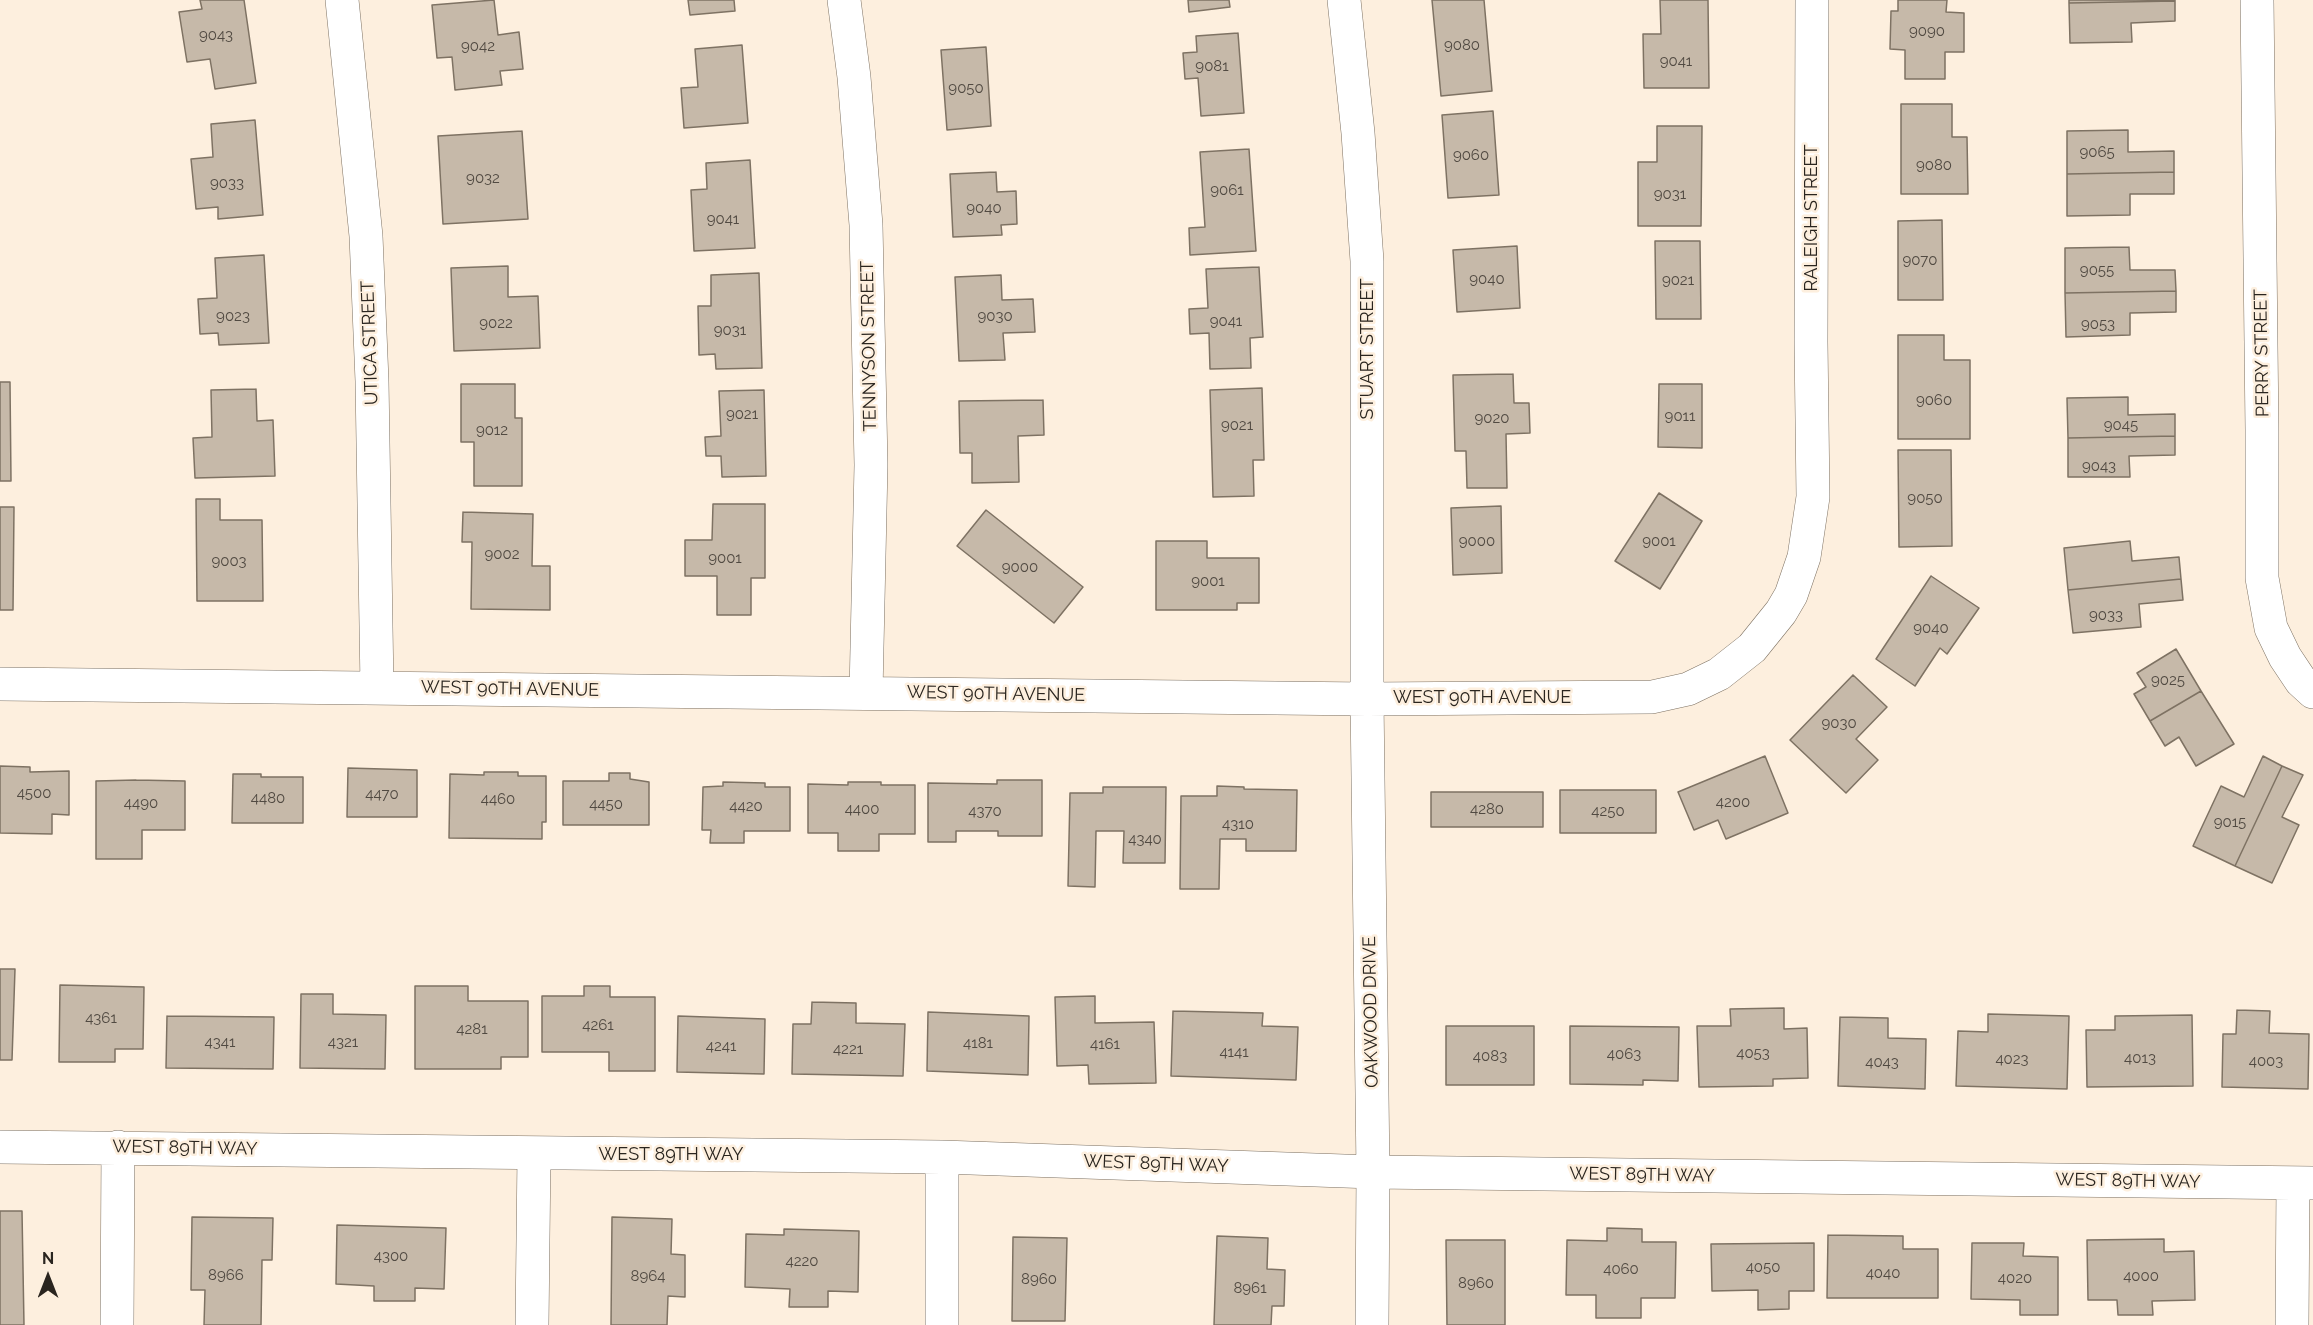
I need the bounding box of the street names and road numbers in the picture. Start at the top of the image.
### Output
street label: RALEIGH STREET [1801,144,1823,292]
street label: TENNYSON STREET [857,261,881,431]
street label: STUART STREET [1357,279,1379,419]
street label: UTICA STREET [357,280,383,406]
street label: PERRY STREET [2250,289,2274,417]
street label: WEST 90TH AVENUE [421,677,599,701]
street label: WEST 90TH AVENUE [907,682,1085,706]
street label: WEST 90TH AVENUE [1393,687,1571,709]
street label: OAKWOOD DRIVE [1359,936,1383,1088]
street label: WEST 89TH WAY [112,1136,258,1160]
street label: WEST 89TH WAY [598,1144,744,1166]
street label: WEST 89TH WAY [1083,1151,1229,1177]
street label: WEST 89TH WAY [1569,1163,1715,1187]
street label: WEST 89TH WAY [2055,1169,2201,1193]

